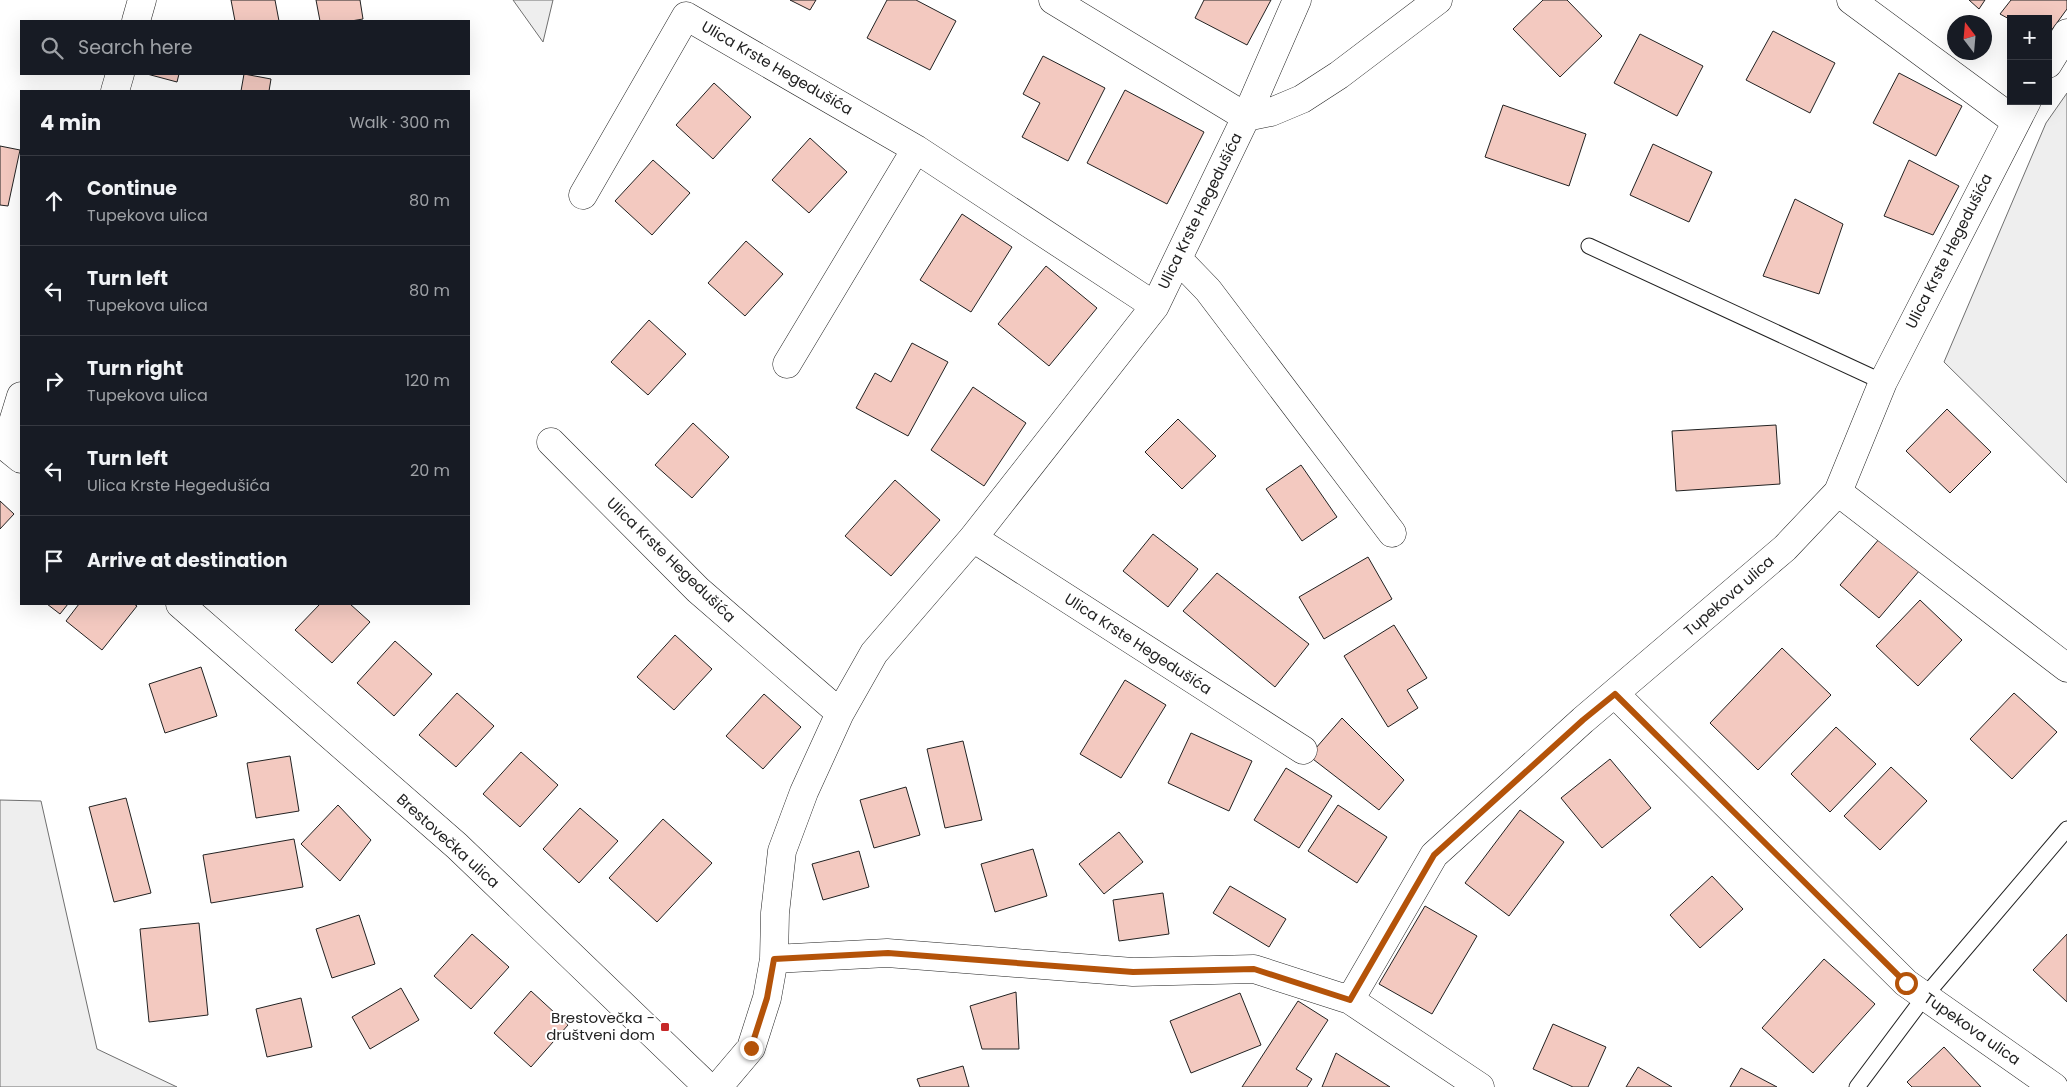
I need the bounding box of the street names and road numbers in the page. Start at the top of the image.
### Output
street label: Ulica Krste Hegedušića [698,16,857,120]
street label: Ulica Krste Hegedušića [1153,129,1247,292]
street label: Ulica Krste Hegedušića [1900,170,1997,332]
street label: Ulica Krste Hegedušića [602,492,740,627]
street label: Tupekova ulica [1679,551,1778,641]
street label: Ulica Krste Hegedušića [1061,588,1216,699]
street label: Brestovečka ulica [392,789,504,893]
street label: Tupekova ulica [1920,988,2025,1070]

